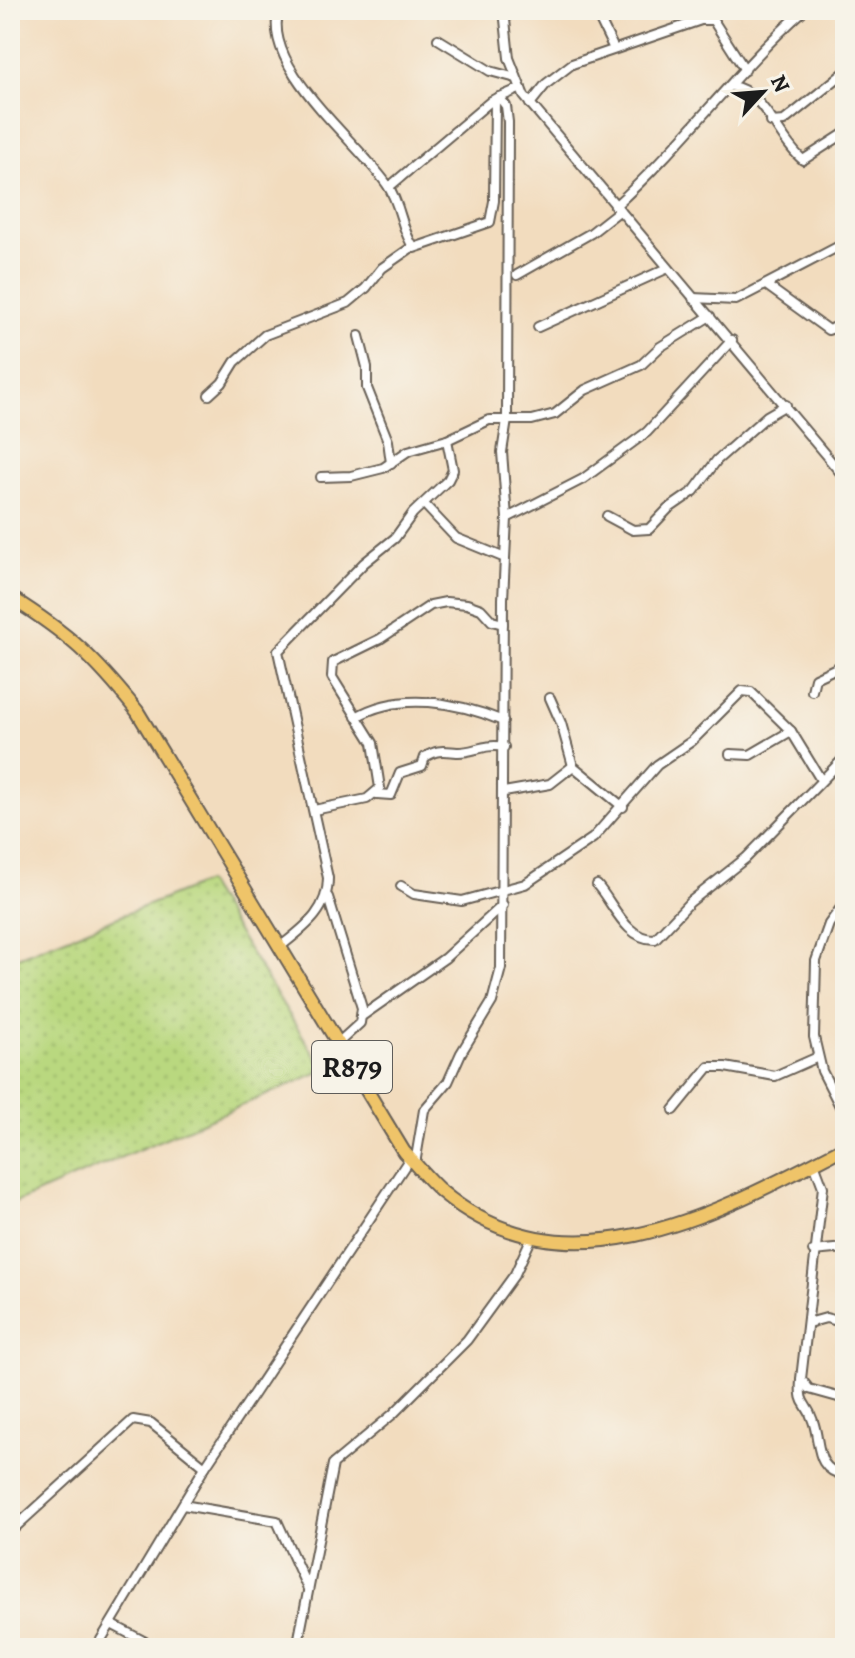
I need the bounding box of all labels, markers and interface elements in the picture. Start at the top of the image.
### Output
north arrow [723,52,803,132]
text: N [763,70,797,97]
road number: R879 [312,1041,392,1093]

